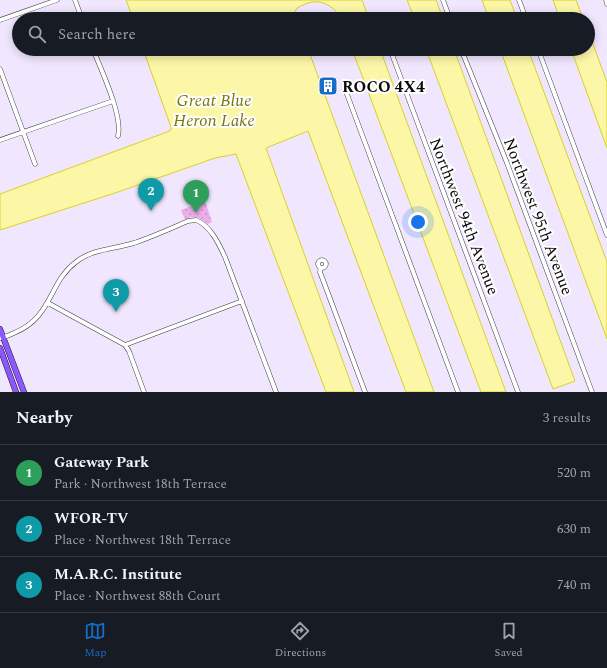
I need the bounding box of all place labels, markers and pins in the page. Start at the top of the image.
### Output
building icon: ROCO 4X4 [317,75,339,97]
place label: ROCO 4X4 [342,75,425,99]
pin: 2 [138,178,164,211]
pin: 1 [183,180,209,213]
pin: 3 [103,279,129,312]

